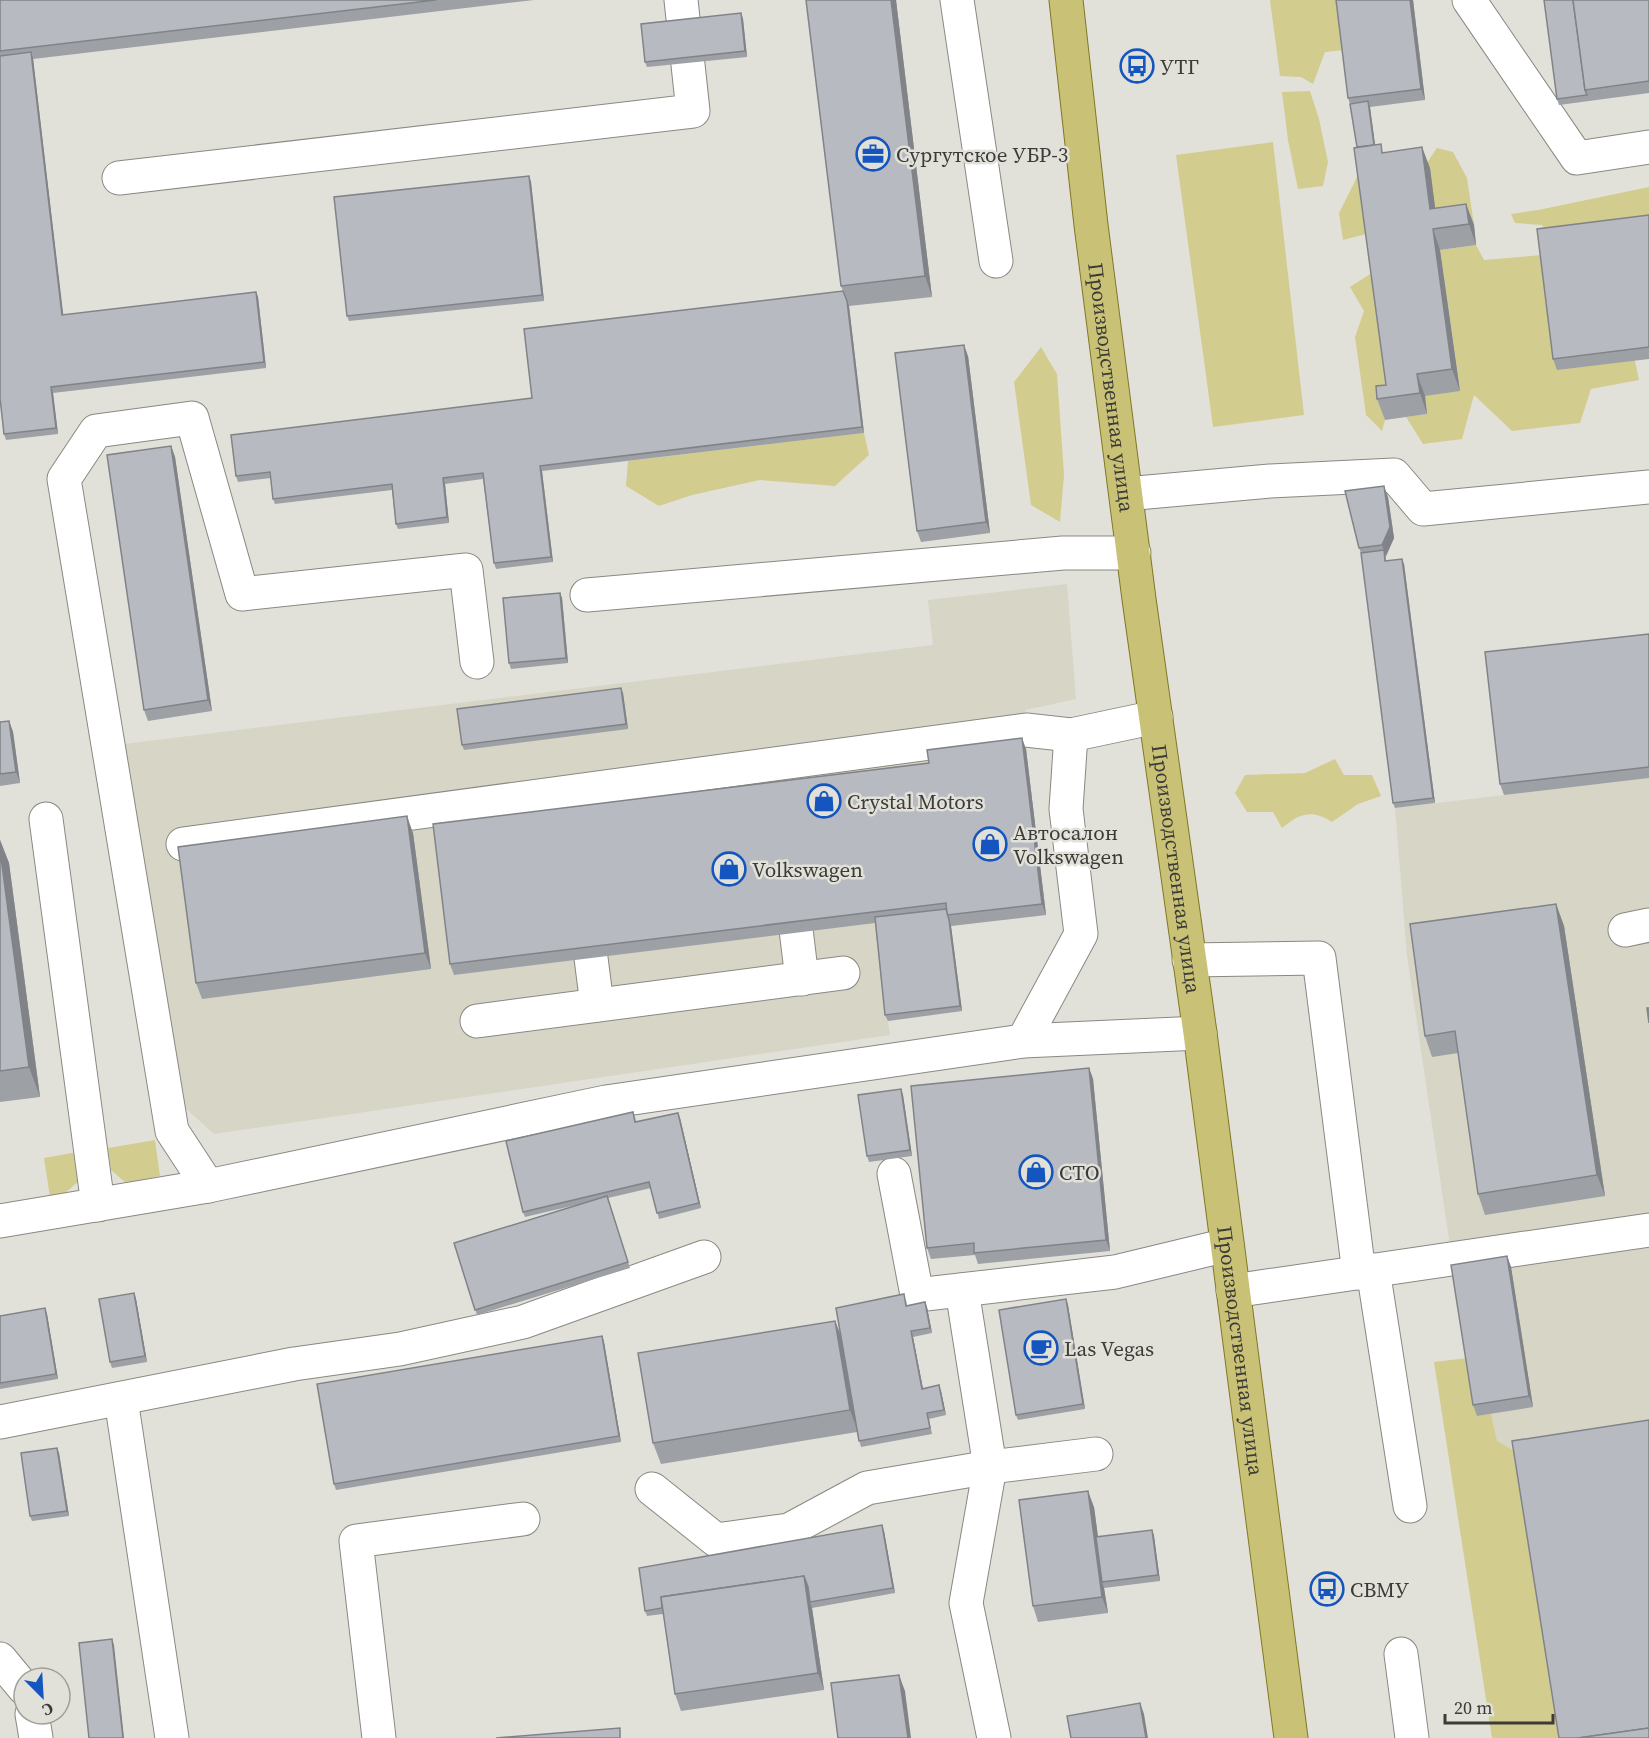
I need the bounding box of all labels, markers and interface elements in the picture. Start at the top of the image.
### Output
bus stop icon: УТГ [1119,48,1155,84]
place label: УТГ [1160,52,1199,81]
office icon: Сургутское УБР-3 [855,136,891,172]
place label: Сургутское УБР-3 [896,140,1068,169]
street label: Производственная улица [1081,261,1142,514]
street label: Производственная улица [1145,742,1209,996]
shop icon: Crystal Motors [806,783,842,819]
place label: Crystal Motors [847,787,984,816]
place label: Автосалон Volkswagen [1013,818,1124,871]
shop icon: Автосалон Volkswagen [972,826,1008,862]
shop icon: Volkswagen [711,851,747,887]
place label: Volkswagen [752,855,863,884]
shop icon: СТО [1018,1154,1054,1190]
place label: СТО [1059,1158,1100,1187]
street label: Производственная улица [1211,1224,1272,1477]
cafe icon: Las Vegas [1023,1330,1059,1366]
place label: Las Vegas [1064,1334,1154,1363]
bus stop icon: СВМУ [1309,1571,1345,1607]
place label: СВМУ [1350,1575,1409,1604]
north arrow [12,1666,72,1726]
scale bar [1445,1687,1553,1725]
text: 20 m [1454,1695,1492,1720]
text: С [39,1698,57,1722]

